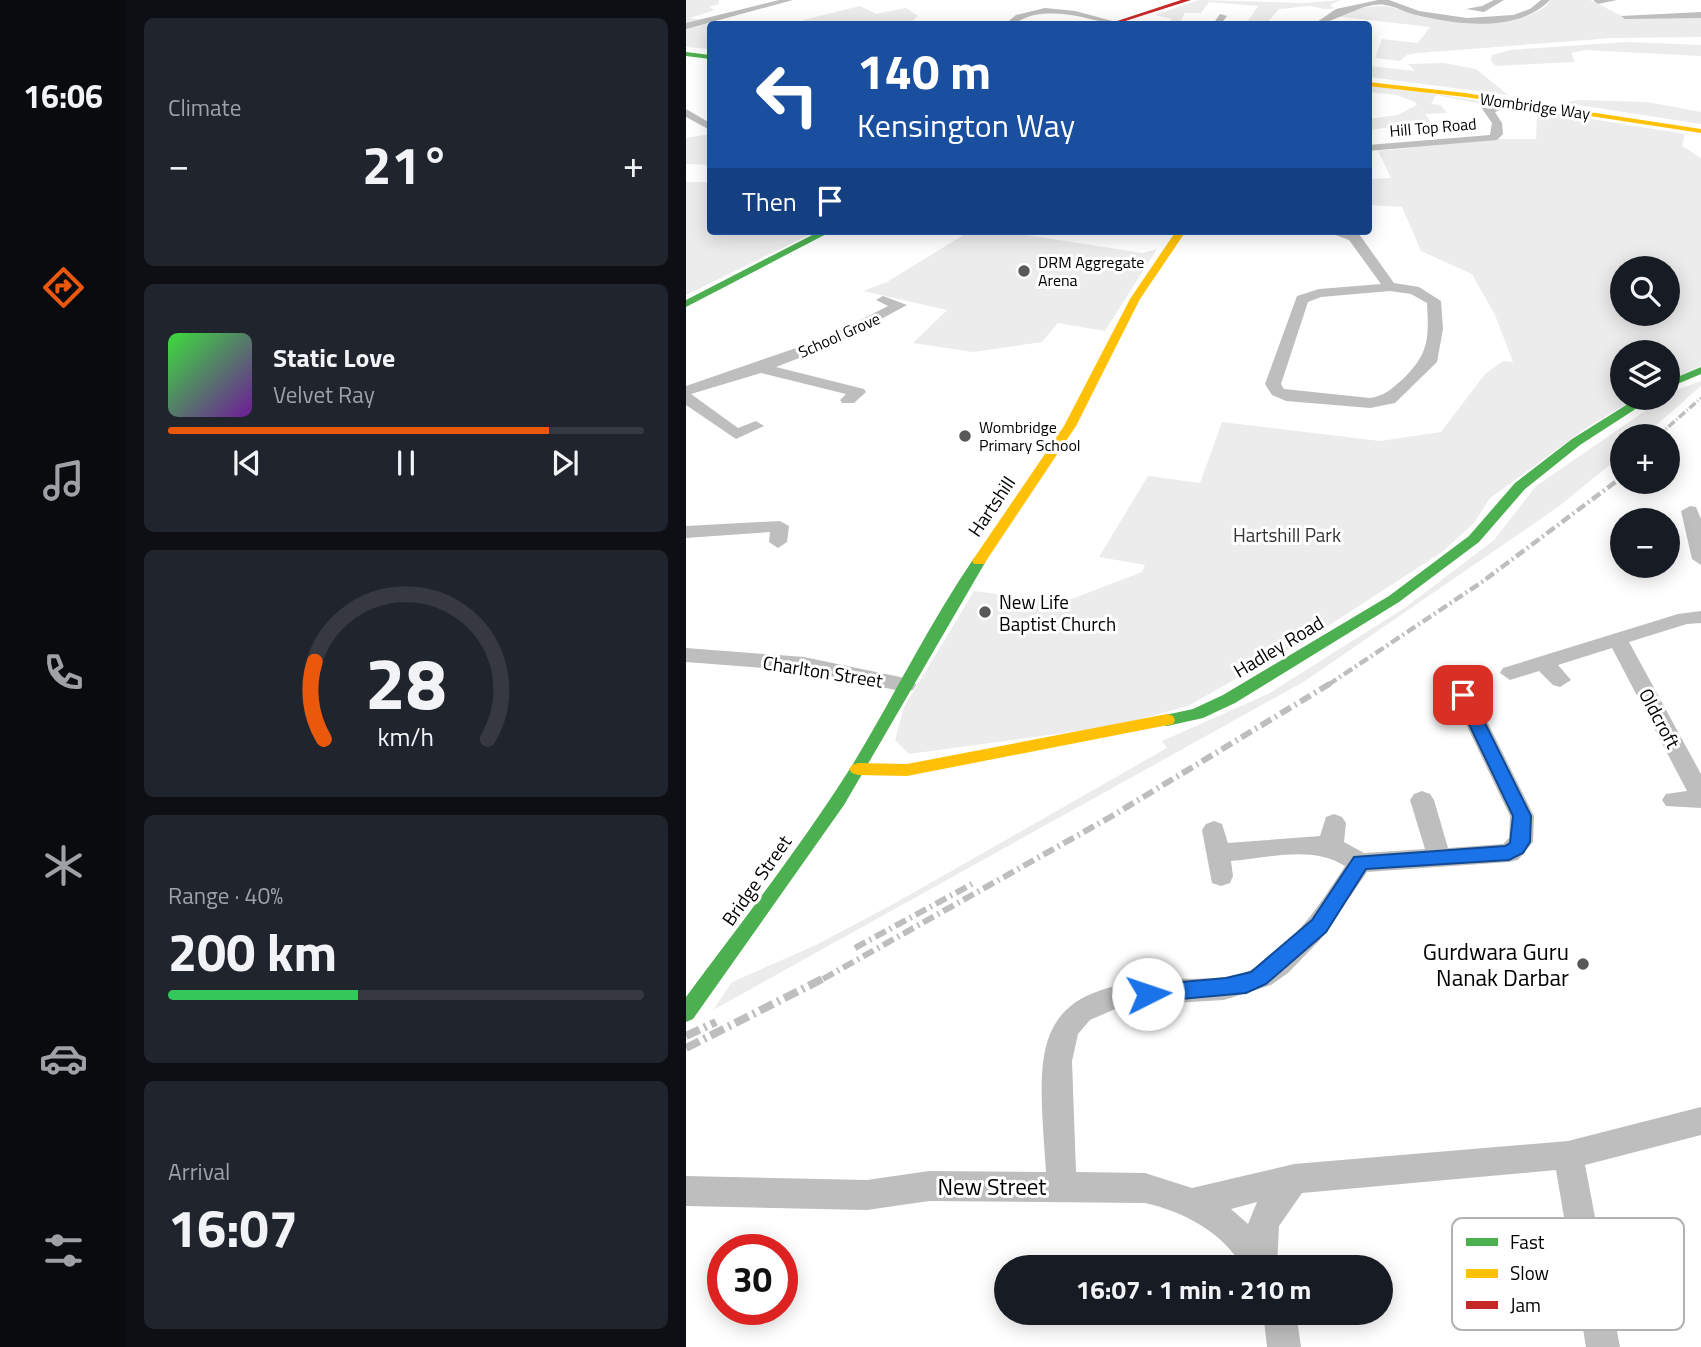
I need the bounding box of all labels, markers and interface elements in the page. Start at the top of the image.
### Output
text: 140 m [857,33,991,108]
icon: left [742,49,833,140]
text: 16:06 [23,72,103,120]
street label: Wombridge Way [1478,86,1592,126]
text: Climate [168,90,241,125]
text: Kensington Way [857,101,1075,149]
street label: Hill Top Road [1389,111,1477,143]
text: 21° [362,125,450,204]
text: − [168,135,189,193]
text: + [623,135,644,193]
text: Then [742,182,797,221]
icon: arrive [811,182,849,220]
place label: DRM Aggregate Arena [1038,250,1144,292]
map controls [1610,256,1680,578]
button: search [1610,256,1680,326]
icon: directions [39,263,88,312]
marker: DRM Aggregate Arena [1016,263,1032,279]
street label: School Grove [794,306,884,364]
text: Static Love [273,338,395,377]
button: layers [1610,340,1680,410]
text: Velvet Ray [273,377,375,412]
place label: Wombridge Primary School [979,415,1081,457]
button: + [1610,424,1680,494]
marker: Wombridge Primary School [957,428,973,444]
icon: previous [228,444,266,482]
icon: pause [387,444,425,482]
icon: next [546,444,584,482]
icon: music [39,456,88,505]
street label: Hartshill [960,470,1022,542]
button: − [1610,508,1680,578]
park label: Hartshill Park [1233,520,1341,549]
place label: New Life Baptist Church [999,587,1116,638]
marker: New Life Baptist Church [977,604,993,620]
street label: Hadley Road [1227,608,1329,684]
text: 28 [365,628,447,738]
street label: Charlton Street [761,647,885,695]
icon: phone [39,648,88,697]
pin [1433,665,1493,725]
icon: arrive [1444,676,1482,714]
street label: Oldcroft [1632,683,1688,754]
text: km/h [378,718,434,756]
street label: Bridge Street [714,828,798,931]
icon: climate [39,841,88,890]
text: Range · 40% [168,878,283,913]
text: 200 km [168,912,337,991]
place label: Gurdwara Guru Nanak Darbar [1423,934,1569,995]
marker: Gurdwara Guru Nanak Darbar [1575,956,1591,972]
position arrow [1111,957,1185,1031]
icon: car [39,1034,88,1083]
text: Arrival [168,1154,230,1189]
street label: New Street [938,1169,1046,1204]
text: 16:07 [168,1188,298,1267]
legend [1452,1218,1684,1330]
icon: filters [39,1226,88,1275]
text: Fast [1510,1227,1545,1256]
speed limit sign: 30 [707,1234,798,1325]
text: Slow [1510,1258,1549,1287]
text: 16:07 · 1 min · 210 m [1076,1270,1311,1309]
text: Jam [1510,1290,1541,1319]

